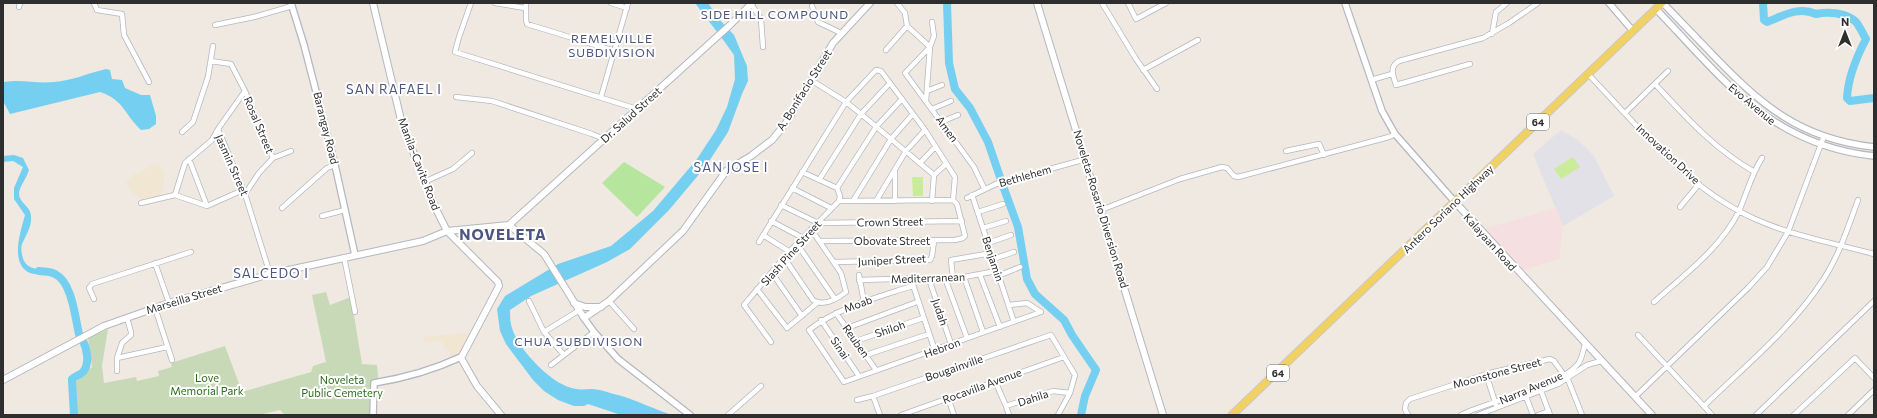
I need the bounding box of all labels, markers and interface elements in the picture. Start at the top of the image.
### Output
district label: SIDE HILL COMPOUND [701,7,849,21]
north arrow [1825,12,1865,52]
text: N [1841,15,1849,28]
district label: REMELVILLE SUBDIVISION [568,31,656,59]
street label: A. Bonifacio Street [773,46,834,133]
street label: Evo Avenue [1726,80,1779,127]
district label: SAN RAFAEL I [346,81,442,97]
street label: Dr. Salud Street [598,84,664,145]
street label: Barangay Road [311,90,342,165]
street label: Rosal Street [242,95,277,156]
street label: Amen [934,113,961,144]
road number: 64 [1527,114,1549,130]
street label: Manila-Cavite Road [396,116,443,212]
street label: Innovation Drive [1634,121,1703,187]
street label: Noveleta-Rosario Diversion Road [1071,128,1132,289]
street label: Jasmin Street [212,132,252,198]
district label: SAN JOSE I [694,159,768,175]
street label: Bethlehem [997,162,1053,189]
street label: Antero Soriano Highway [1400,162,1496,255]
street label: Kalayaan Road [1461,210,1520,273]
street label: Crown Street [857,214,924,229]
street label: Slash Pine Street [758,217,824,288]
district label: NOVELETA [459,225,547,243]
street label: Obovate Street [854,234,931,247]
street label: Benjamin [980,235,1007,283]
street label: Juniper Street [857,251,927,269]
district label: SALCEDO I [233,265,309,281]
street label: Mediterranean [891,270,965,285]
street label: Marseilla Street [144,281,224,316]
street label: Moab [842,292,874,315]
street label: Judah [929,297,951,327]
street label: Shiloh [873,317,907,340]
street label: Reuben [840,322,873,360]
district label: CHUA SUBDIVISION [515,334,643,348]
street label: Sinai [828,334,853,362]
street label: Hebron [922,335,962,360]
street label: Bougainville [923,351,985,383]
street label: Moonstone Street [1451,354,1543,391]
street label: Rocavilla Avenue [940,365,1023,406]
road number: 64 [1267,365,1289,381]
street label: Narra Avenue [1497,368,1564,407]
park label: Love Memorial Park [170,371,244,397]
park label: Noveleta Public Cemetery [301,373,383,399]
street label: Dahila [1016,386,1050,409]

